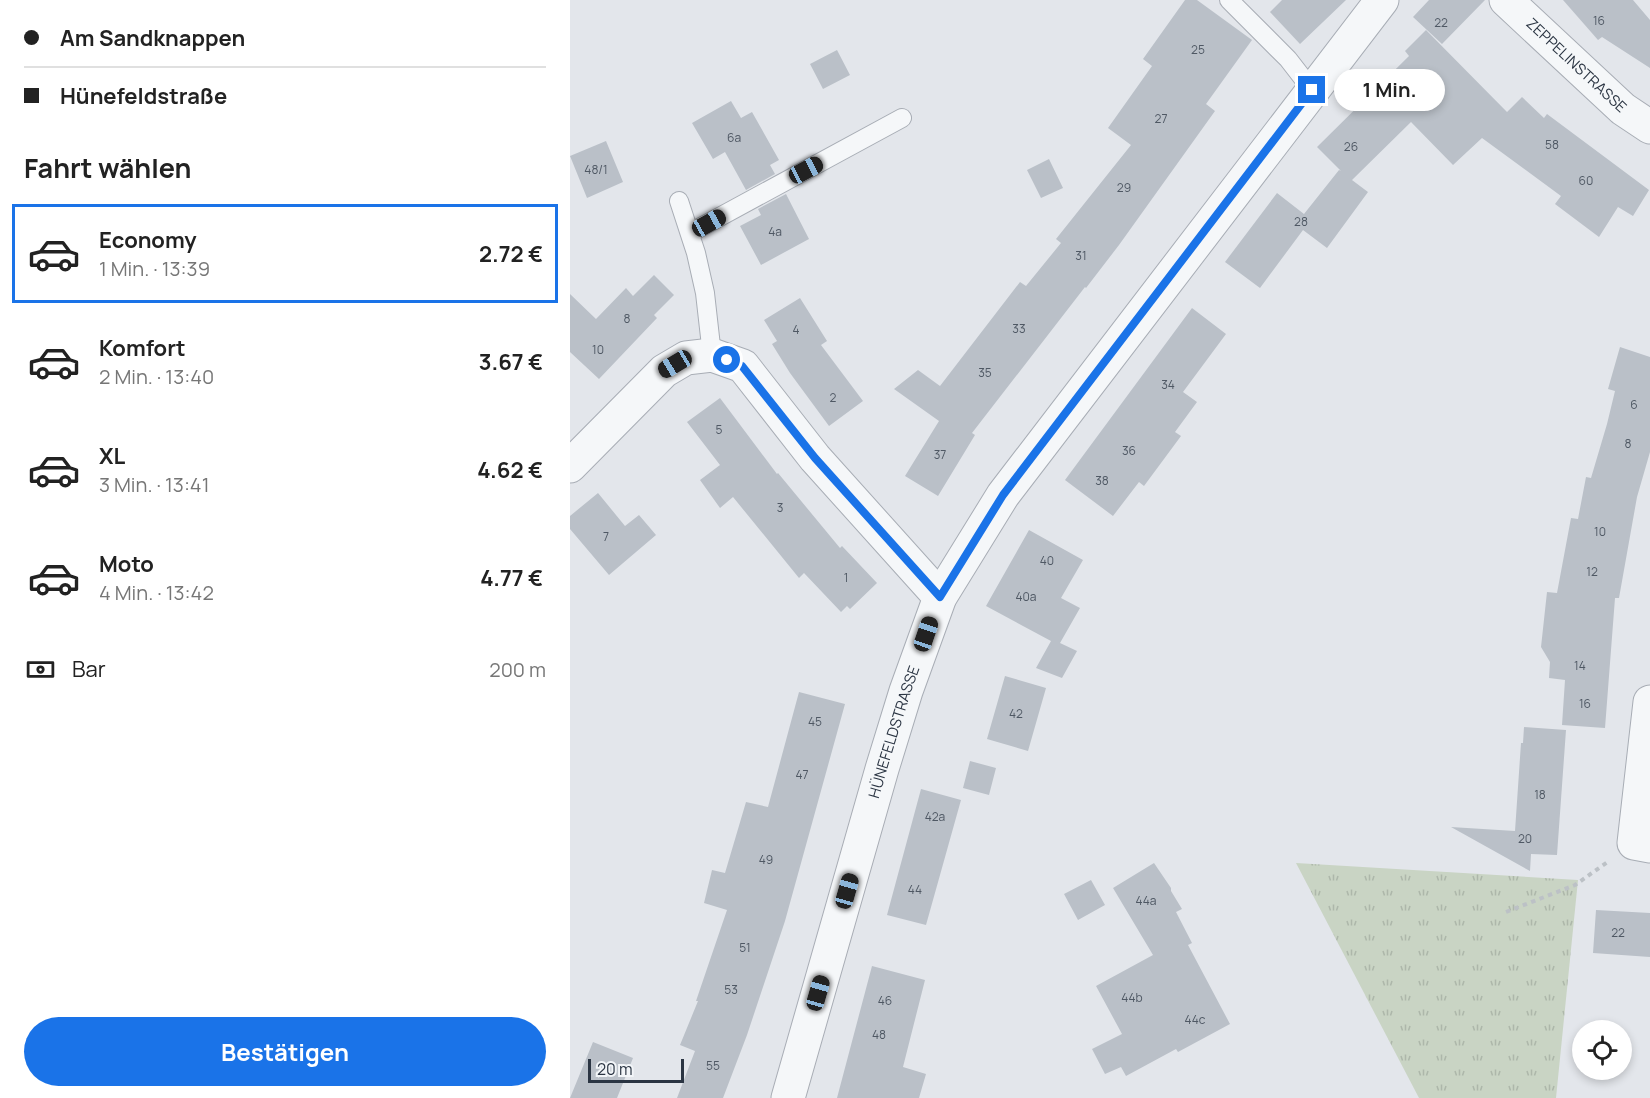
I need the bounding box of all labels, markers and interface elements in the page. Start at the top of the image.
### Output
house number: 16 [1593,12,1605,29]
street label: ZEPPELINSTRASSE [1522,13,1631,117]
house number: 22 [1434,14,1448,31]
text: Am Sandknappen [60,23,245,53]
house number: 25 [1191,41,1205,58]
callout: 1 Min. [1333,69,1444,111]
route end [1298,76,1325,103]
text: 1 Min. [1362,76,1417,103]
text: Hünefeldstraße [60,81,227,111]
house number: 27 [1155,110,1167,127]
house number: 6a [727,129,741,146]
house number: 58 [1545,136,1559,153]
house number: 26 [1344,138,1358,155]
text: Fahrt wählen [24,149,192,186]
car [786,154,826,186]
house number: 48/1 [584,161,608,178]
house number: 60 [1579,172,1593,189]
house number: 29 [1117,179,1131,196]
car [689,206,729,240]
house number: 28 [1294,213,1308,230]
house number: 4a [768,223,782,240]
text: Economy [99,225,197,255]
icon: car [27,227,81,281]
text: 2.72 € [479,239,543,269]
house number: 31 [1075,247,1087,264]
text: 1 Min. · 13:39 [99,255,210,282]
house number: 8 [624,310,631,327]
house number: 33 [1012,320,1026,337]
house number: 4 [792,321,800,338]
text: Komfort [99,333,186,363]
icon: car [27,335,81,389]
house number: 10 [592,341,604,358]
route start [713,346,740,373]
text: 3.67 € [479,347,543,377]
car [655,347,695,381]
text: 2 Min. · 13:40 [99,363,214,390]
house number: 35 [978,364,992,381]
house number: 34 [1161,376,1175,393]
house number: 2 [830,389,837,406]
house number: 6 [1630,396,1638,413]
house number: 5 [716,421,723,438]
house number: 8 [1625,435,1632,452]
text: XL [99,441,125,471]
house number: 36 [1122,442,1136,459]
icon: car [27,443,81,497]
house number: 37 [934,446,946,463]
text: 4.62 € [477,455,543,485]
text: 3 Min. · 13:41 [99,471,209,498]
house number: 38 [1095,472,1109,489]
house number: 3 [777,499,783,516]
house number: 10 [1594,523,1606,540]
house number: 7 [603,528,609,545]
text: Moto [99,549,154,579]
icon: car [27,551,81,605]
house number: 40 [1040,552,1054,569]
text: 4.77 € [480,563,543,593]
house number: 12 [1586,563,1598,580]
house number: 1 [844,569,848,586]
text: 4 Min. · 13:42 [99,579,214,606]
house number: 40a [1015,588,1037,605]
car [912,614,940,654]
icon: cash [24,653,57,686]
text: Bar [72,654,106,684]
text: 200 m [489,656,546,683]
house number: 14 [1574,657,1586,674]
street label: HÜNEFELDSTRASSE [863,663,924,801]
house number: 16 [1579,695,1591,712]
house number: 42 [1009,705,1023,722]
house number: 45 [808,713,822,730]
house number: 47 [795,766,809,783]
house number: 18 [1534,786,1546,803]
house number: 42a [925,808,945,825]
house number: 20 [1518,830,1532,847]
house number: 49 [759,851,773,868]
car [833,871,861,911]
house number: 44 [908,881,922,898]
house number: 44a [1136,892,1156,909]
house number: 22 [1611,924,1625,941]
house number: 51 [739,939,751,956]
car [804,973,832,1013]
house number: 53 [724,981,738,998]
house number: 44b [1121,989,1143,1006]
house number: 46 [878,992,892,1009]
house number: 44c [1185,1011,1206,1028]
button: Bestätigen [24,1017,546,1086]
map controls [1572,1020,1632,1080]
button: locate [1572,1020,1632,1080]
house number: 48 [872,1026,886,1043]
scale bar [588,1056,684,1084]
house number: 55 [706,1057,720,1074]
text: 20 m [597,1058,633,1080]

